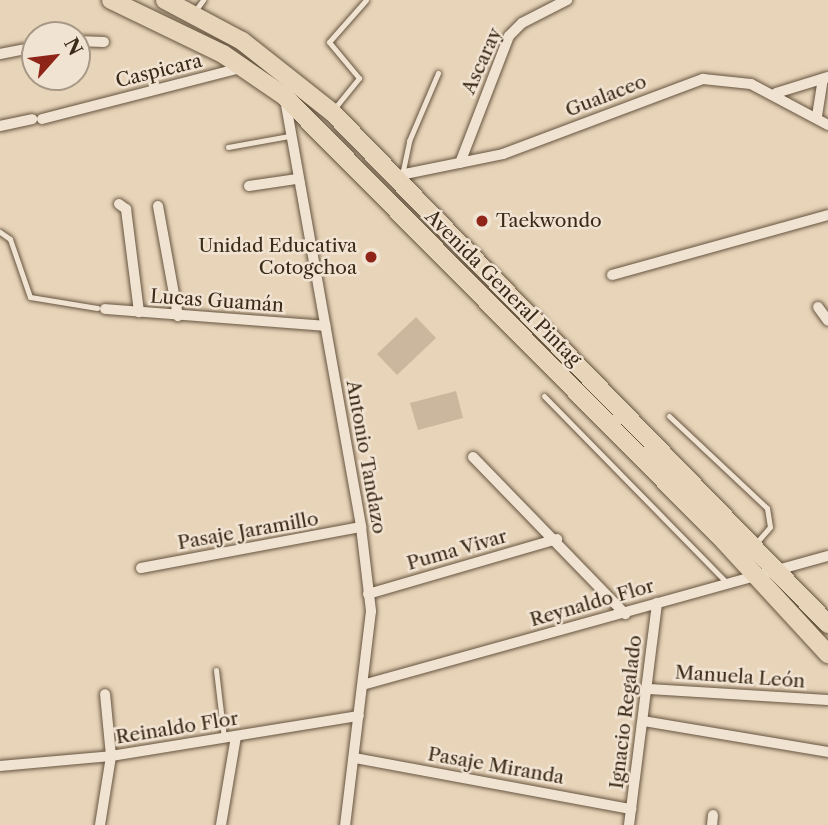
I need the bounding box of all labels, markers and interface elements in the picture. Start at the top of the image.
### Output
north arrow [21,21,91,91]
street label: Ascaray [457,24,507,98]
text: N [59,34,87,60]
street label: Caspicara [113,49,205,93]
street label: Gualaceo [562,70,650,122]
street label: Avenida General Pintag [420,205,586,371]
place label: Taekwondo [496,210,602,232]
marker: Taekwondo [474,213,490,229]
place label: Unidad Educativa Cotogchoa [198,235,357,279]
marker: Unidad Educativa Cotogchoa [363,249,379,265]
street label: Lucas Guamán [149,285,285,317]
street label: Antonio Tandazo [341,378,391,536]
street label: Pasaje Jaramillo [176,507,320,555]
street label: Puma Vivar [404,525,510,575]
street label: Reynaldo Flor [527,574,657,632]
street label: Ignacio Regalado [605,634,647,790]
street label: Manuela León [674,661,806,693]
street label: Reinaldo Flor [114,707,240,749]
street label: Pasaje Miranda [426,743,566,789]

